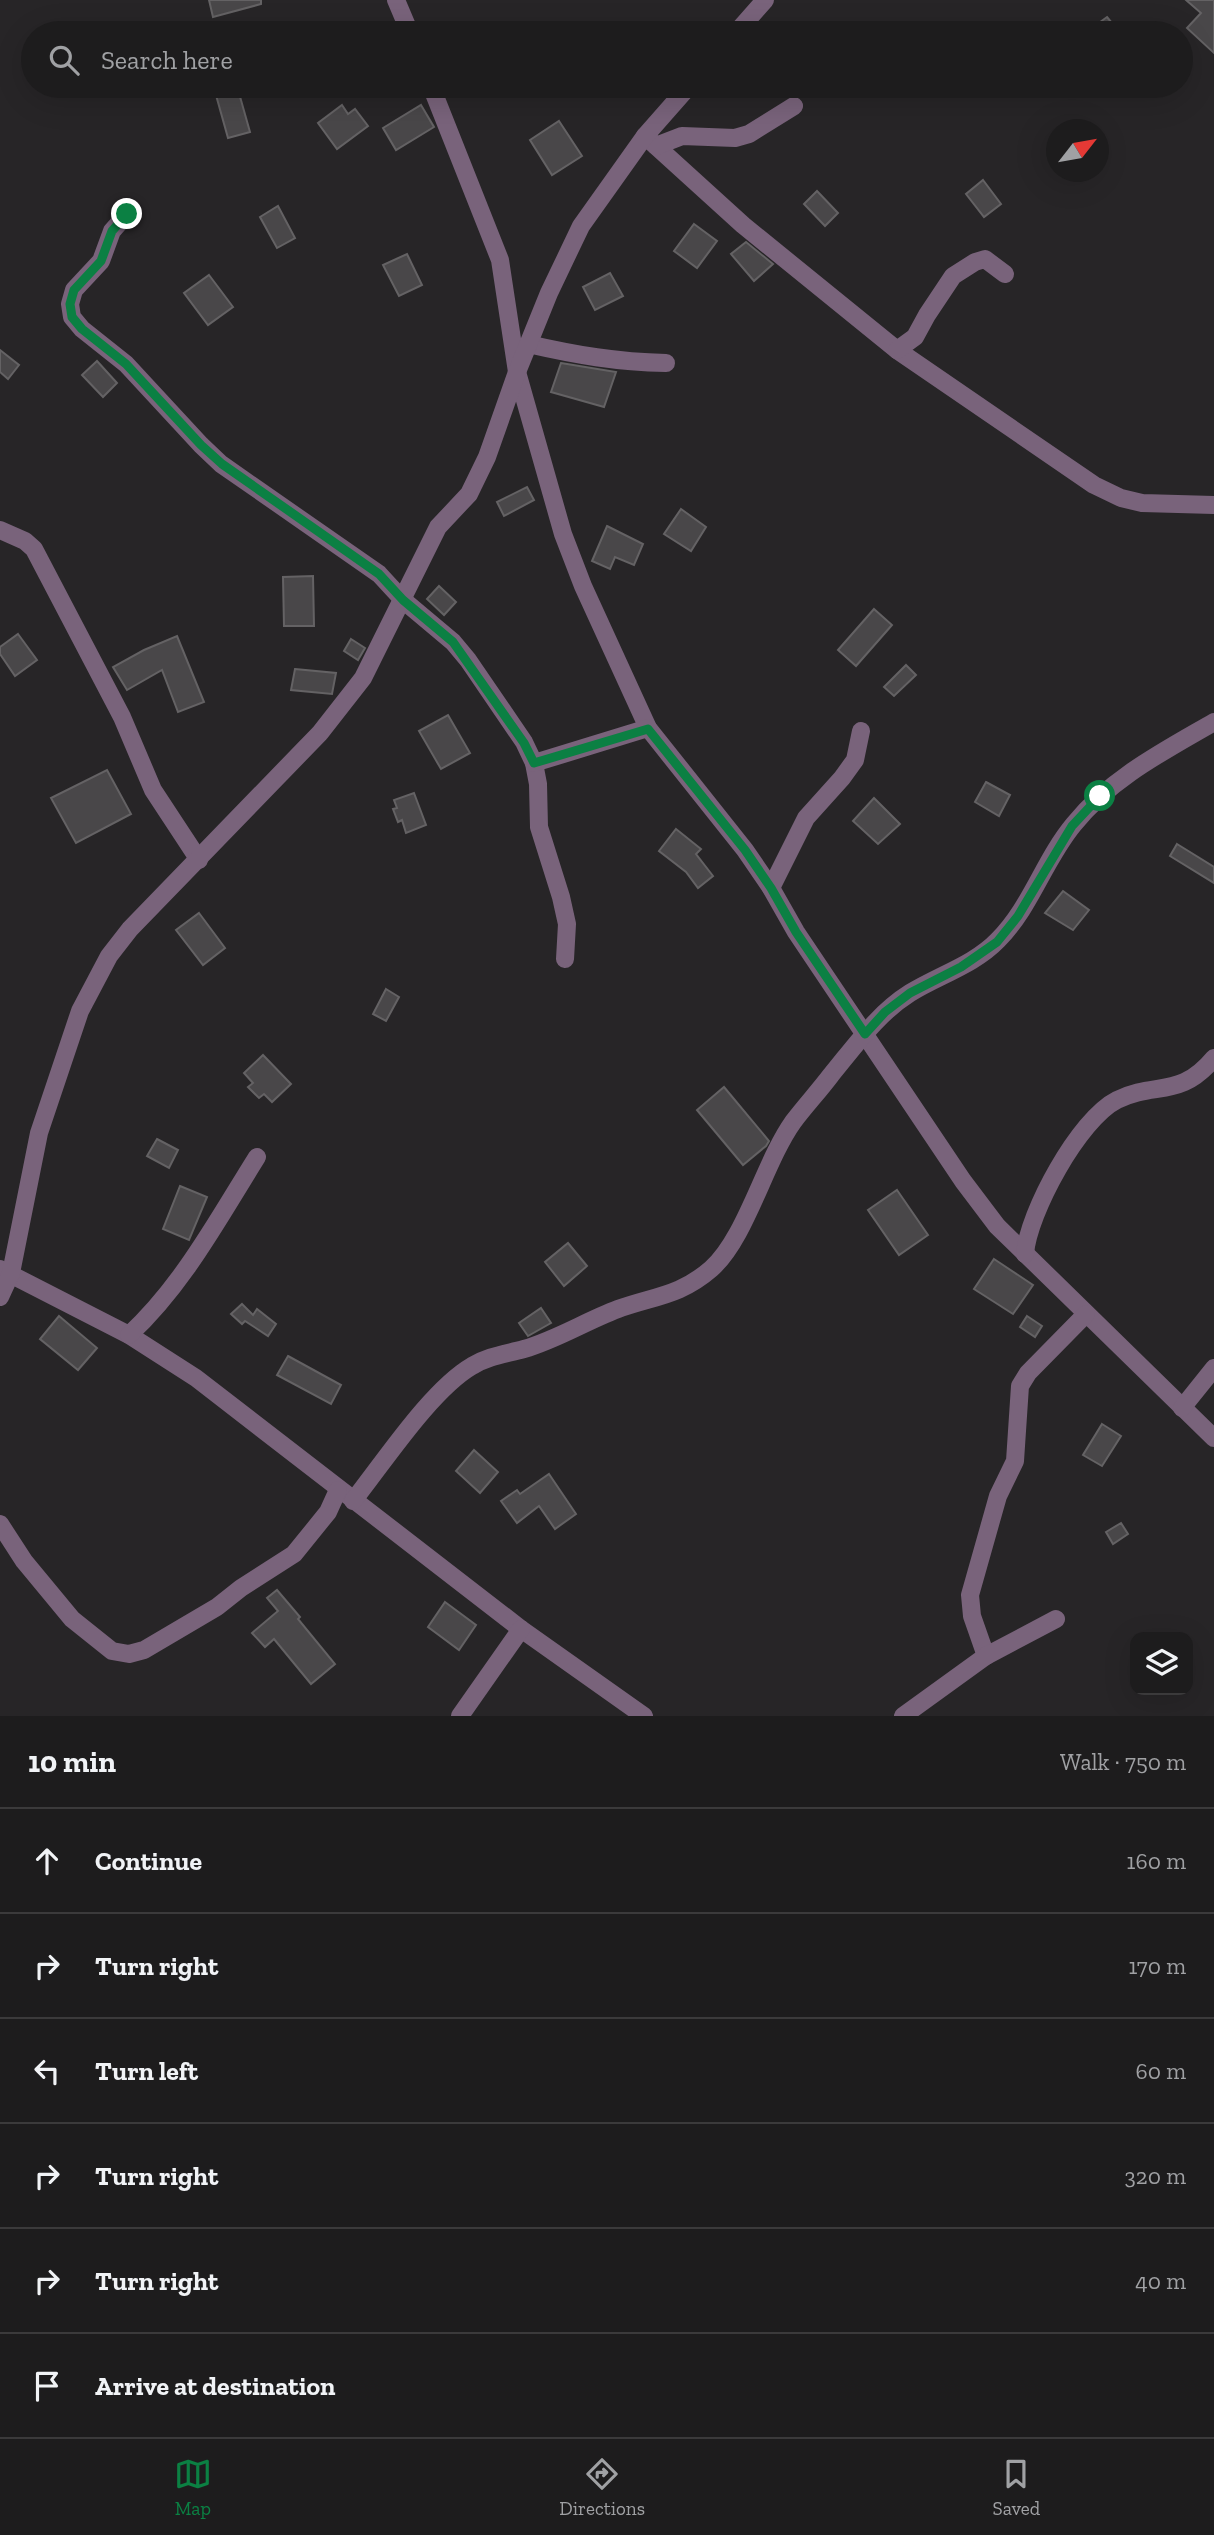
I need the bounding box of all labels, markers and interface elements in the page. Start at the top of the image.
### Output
search box [21,21,1193,98]
icon: search [45,41,83,79]
text: Search here [101,44,233,76]
north arrow [1046,119,1109,182]
route end [111,198,142,229]
route start [1084,780,1115,811]
map controls [1130,1632,1193,1695]
button: layers [1130,1632,1193,1695]
text: 10 min [28,1744,116,1780]
text: Walk · 750 m [1060,1748,1186,1776]
icon: ahead [28,1842,66,1880]
text: Continue [95,1845,202,1877]
text: 160 m [1127,1847,1186,1875]
icon: right [28,1947,66,1985]
text: Turn right [95,1950,218,1982]
text: 170 m [1128,1952,1186,1980]
icon: left [28,2052,66,2090]
text: Turn left [95,2055,198,2087]
text: 60 m [1135,2057,1186,2085]
icon: right [28,2157,66,2195]
text: Turn right [95,2160,218,2192]
text: 320 m [1125,2162,1186,2190]
icon: right [28,2262,66,2300]
text: Turn right [95,2265,218,2297]
text: 40 m [1135,2267,1186,2295]
icon: arrive [28,2367,66,2405]
text: Arrive at destination [95,2370,335,2402]
tab: Map [174,2455,212,2520]
tab: Directions [559,2455,645,2520]
tab: Saved [993,2455,1040,2520]

